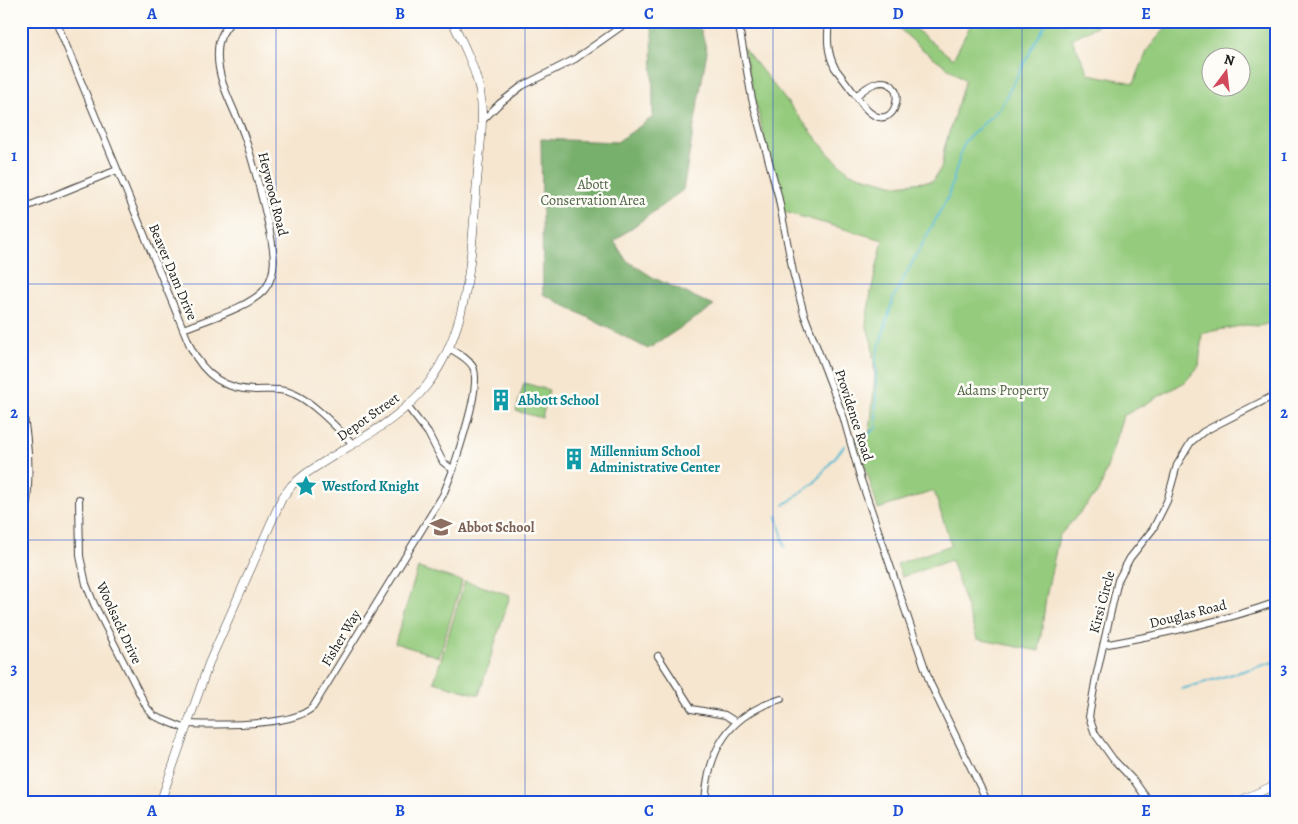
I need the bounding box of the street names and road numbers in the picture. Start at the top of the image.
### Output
street label: Heywood Road [253,150,293,238]
street label: Beaver Dam Drive [144,221,202,323]
street label: Providence Road [830,367,878,464]
street label: Depot Street [333,388,403,446]
street label: Kirsi Circle [1085,569,1119,635]
street label: Woolsack Drive [91,578,146,667]
street label: Douglas Road [1147,595,1229,633]
street label: Fisher Way [317,606,366,670]

